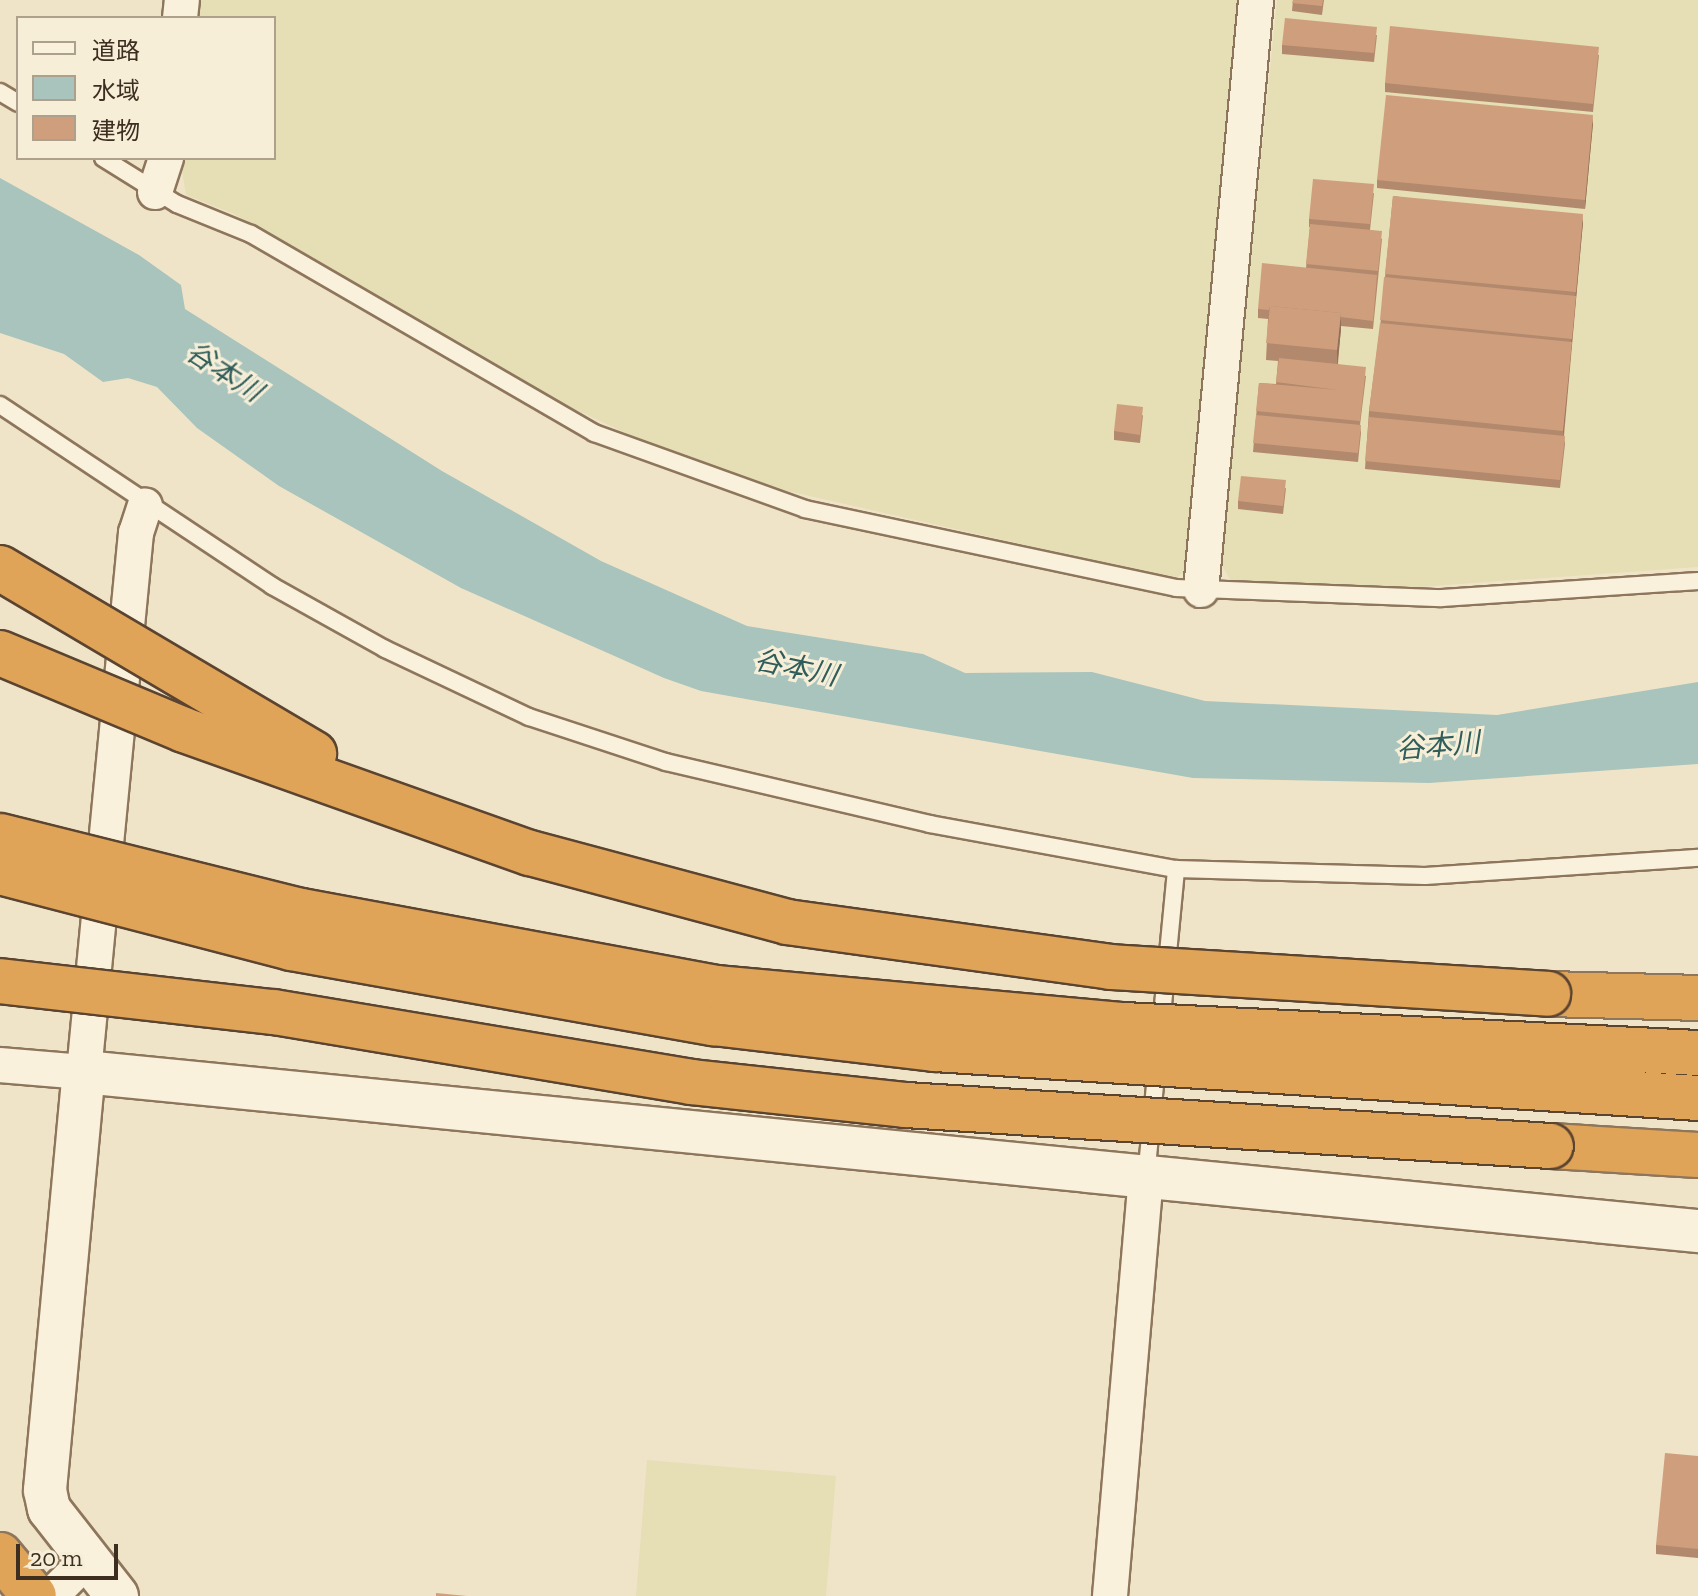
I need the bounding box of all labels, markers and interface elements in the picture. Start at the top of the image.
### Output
legend [16,16,276,160]
text: 道路 [92,36,140,65]
text: 水域 [92,76,140,105]
text: 建物 [92,116,140,145]
water label: 谷本川 [180,335,268,409]
water label: 谷本川 [751,643,841,693]
water label: 谷本川 [1395,726,1481,766]
scale bar [20,1528,122,1578]
text: 20 m [30,1543,82,1572]

